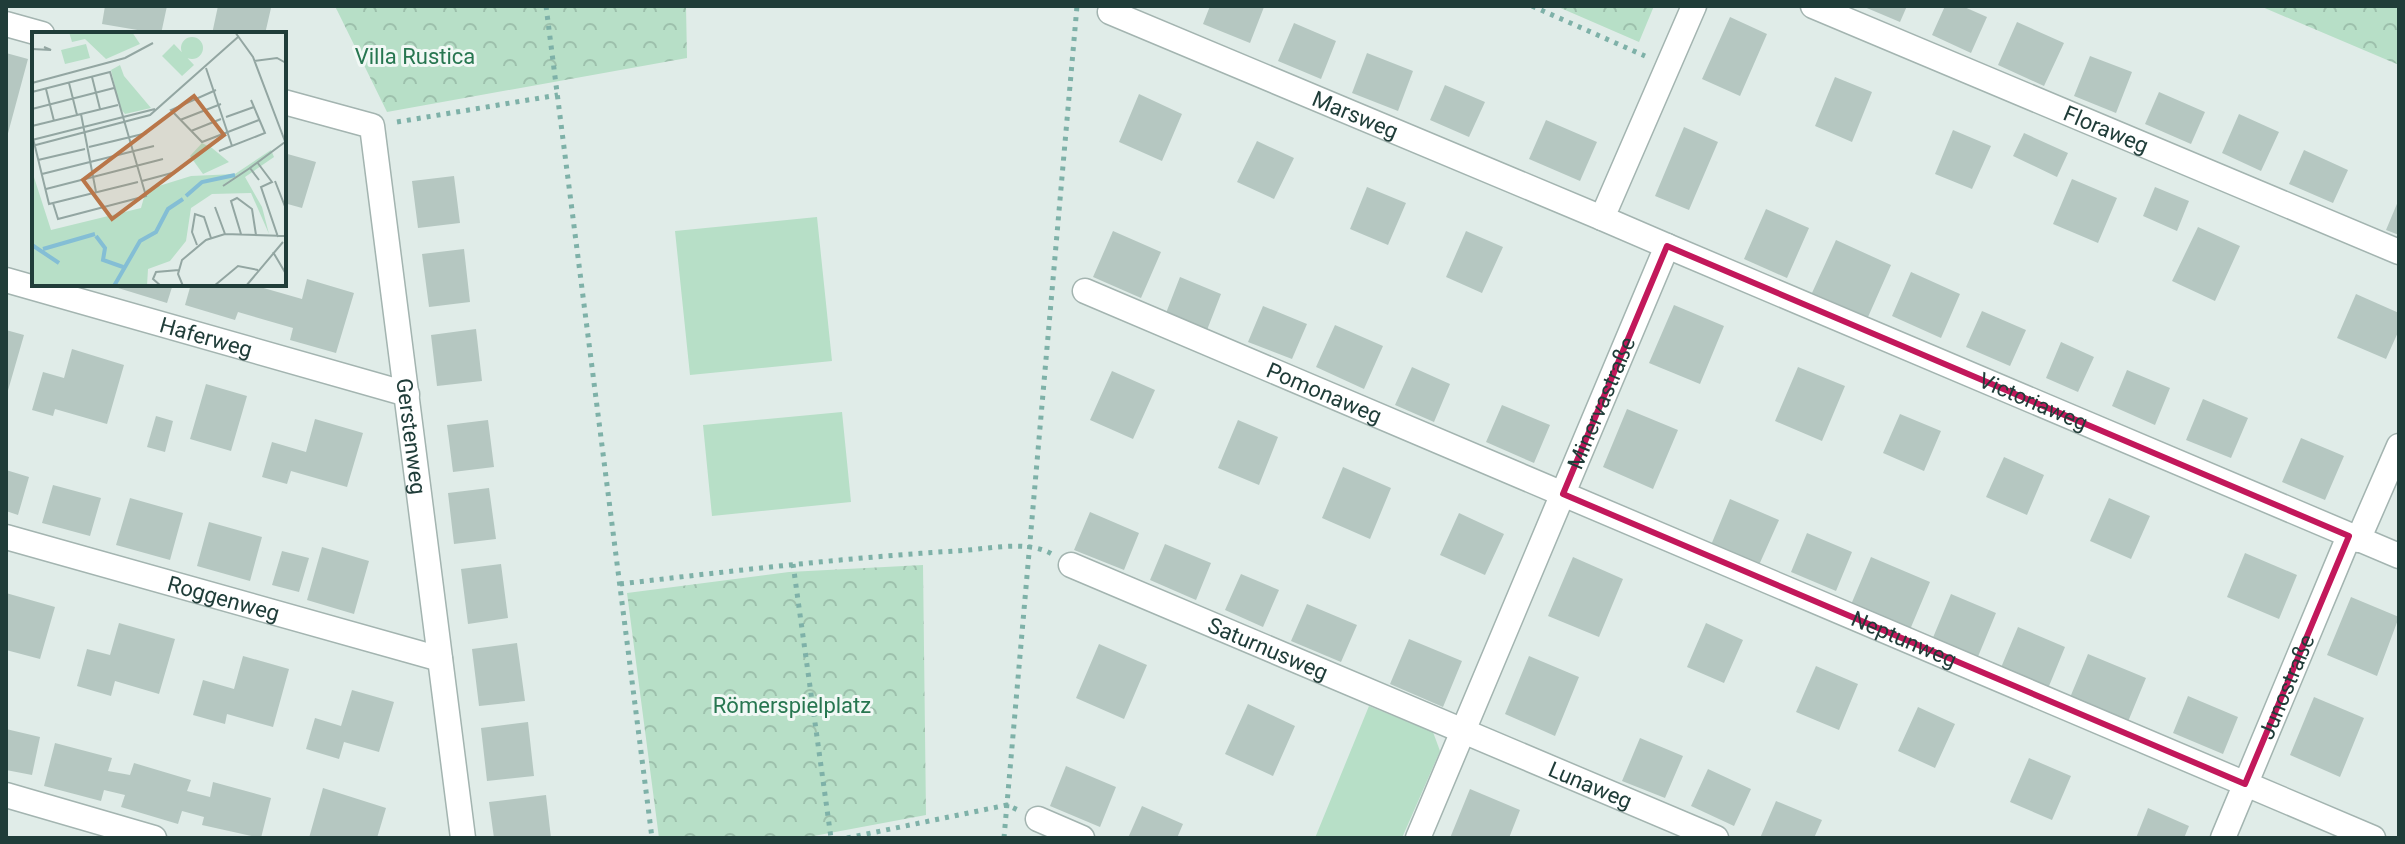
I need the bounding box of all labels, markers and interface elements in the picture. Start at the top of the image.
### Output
inset map [32,32,286,286]
park label: Villa Rustica [355,44,475,69]
street label: Marsweg [1309,86,1402,144]
street label: Floraweg [2060,101,2152,158]
street label: Haferweg [157,312,255,362]
street label: Minervastraße [1563,333,1640,473]
street label: Pomonaweg [1263,358,1386,429]
street label: Victoriaweg [1975,368,2091,436]
street label: Gerstenweg [391,377,431,496]
street label: Roggenweg [165,571,282,626]
street label: Neptunweg [1848,606,1960,673]
street label: Saturnusweg [1204,612,1332,685]
street label: Junostraße [2254,631,2320,743]
park label: Römerspielplatz [713,693,871,718]
street label: Lunaweg [1545,757,1636,814]

